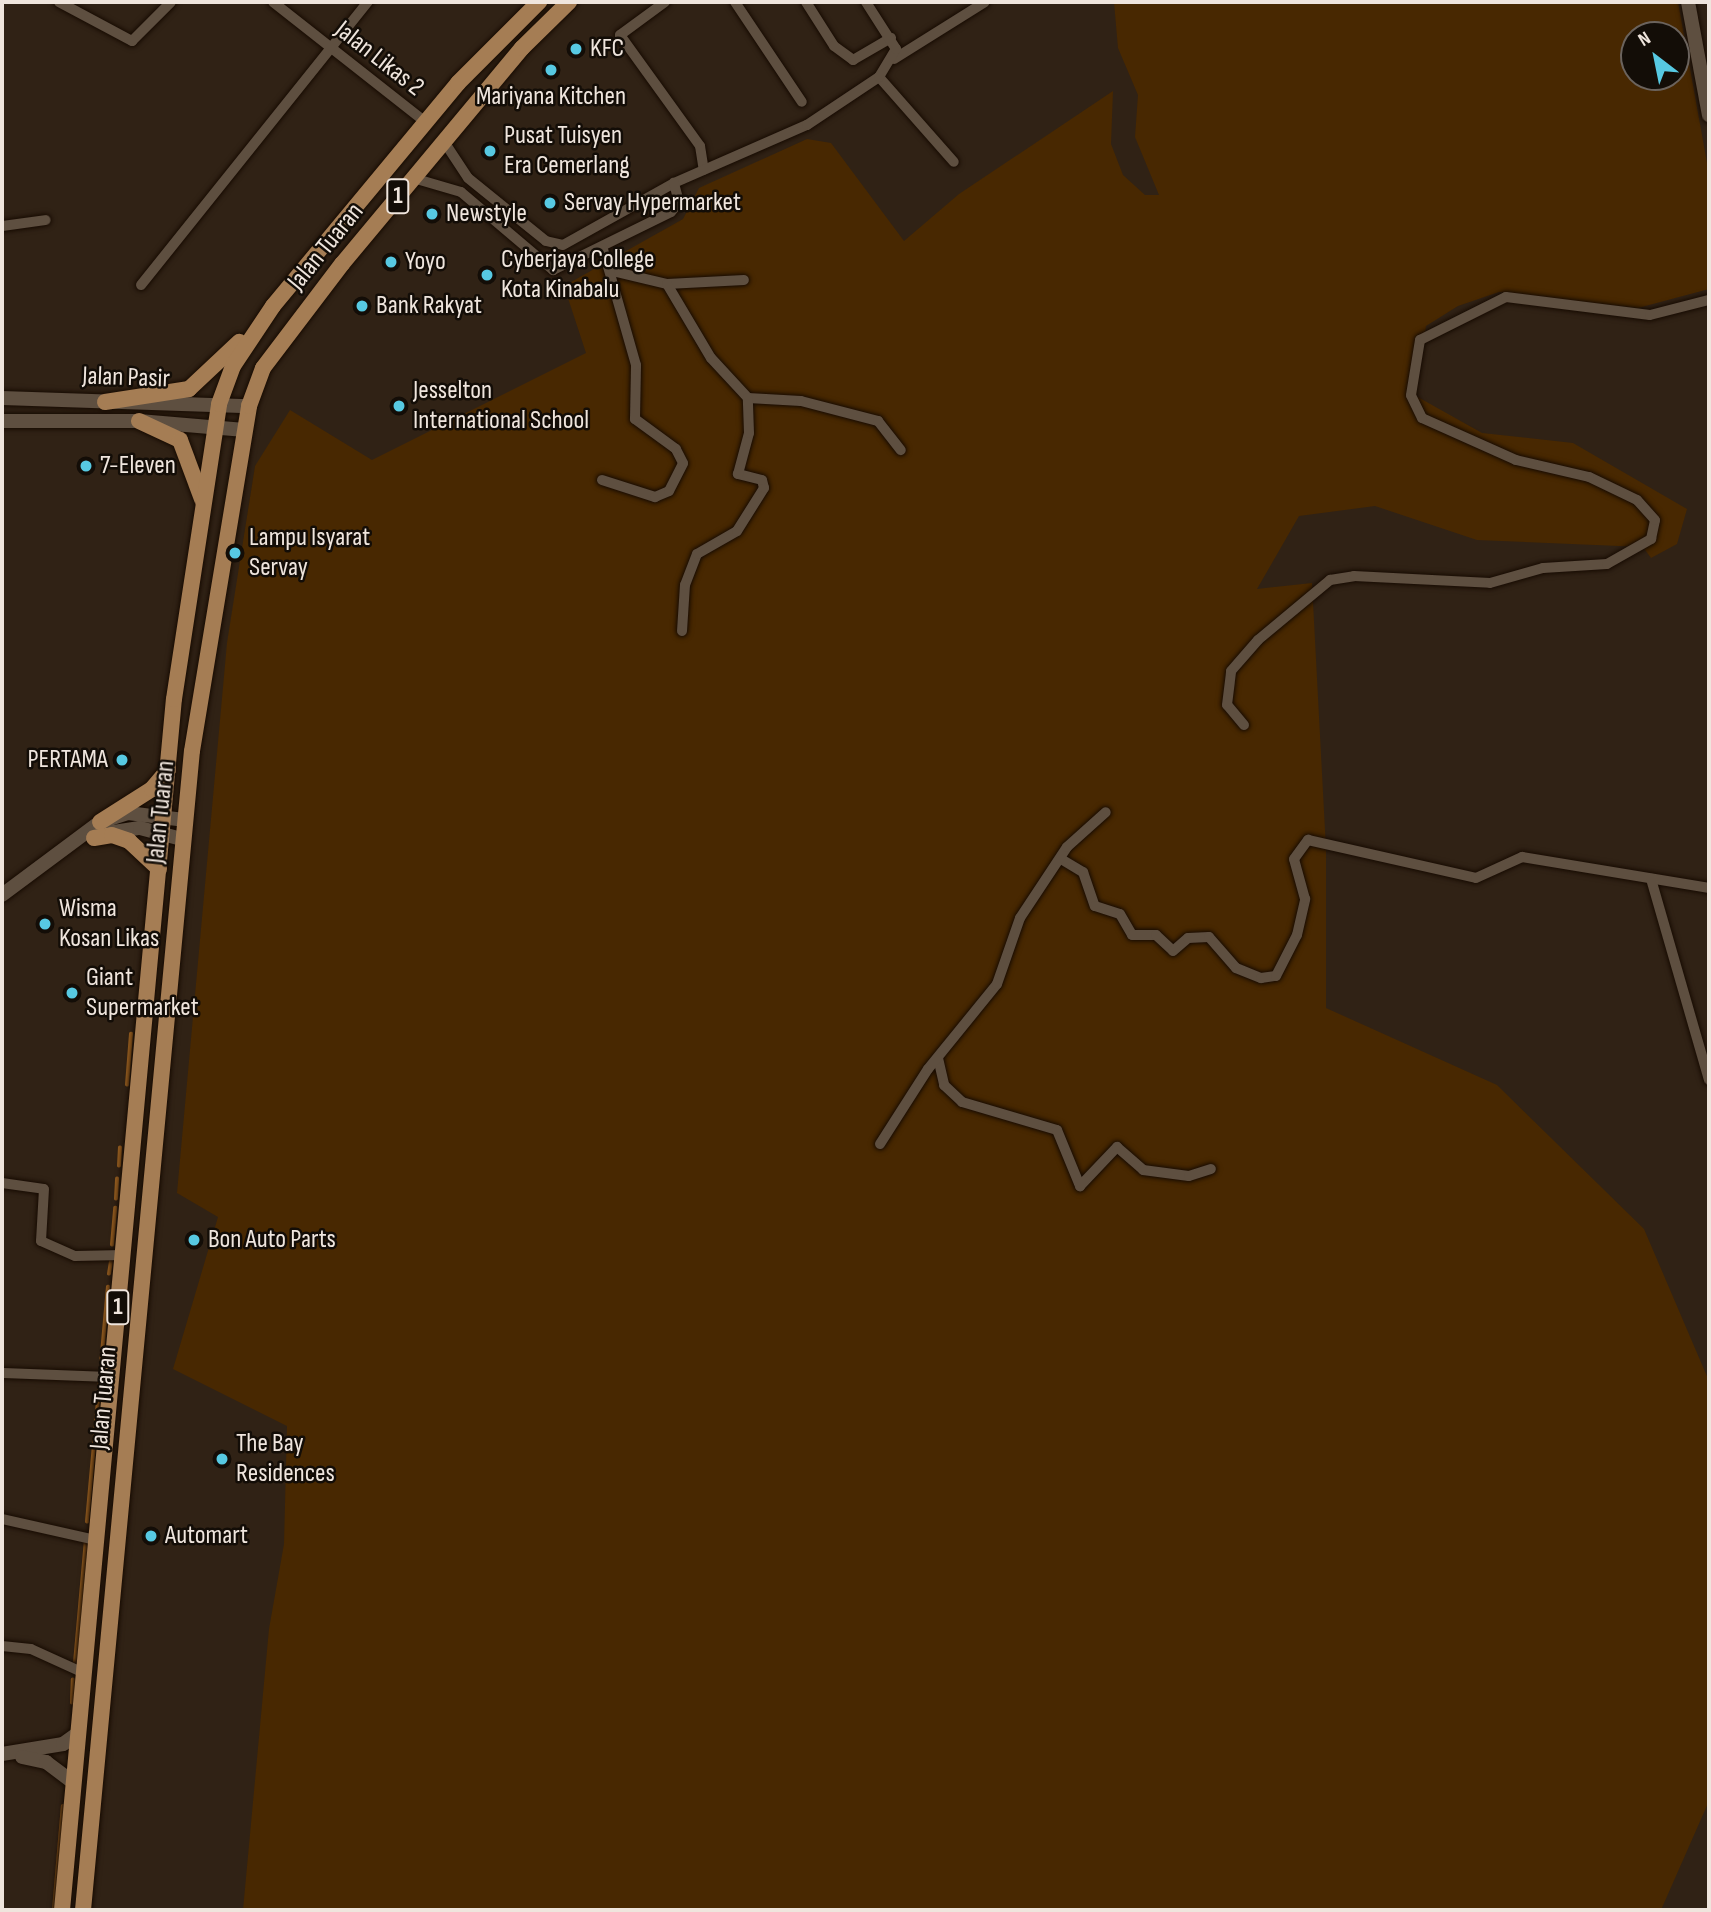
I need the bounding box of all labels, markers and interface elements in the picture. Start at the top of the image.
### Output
street label: Jalan Likas 2 [328,15,430,103]
north arrow [1620,21,1690,91]
text: N [1634,27,1655,52]
place label: KFC [590,33,624,65]
marker: KFC [568,41,584,57]
marker: Mariyana Kitchen [543,62,559,78]
place label: Mariyana Kitchen [476,81,626,113]
place label: Pusat Tuisyen Era Cemerlang [504,120,630,182]
marker: Pusat Tuisyen Era Cemerlang [482,143,498,159]
road number: 1 [386,176,410,216]
place label: Servay Hypermarket [564,187,741,219]
marker: Servay Hypermarket [542,195,558,211]
street label: Jalan Tuaran [281,197,371,297]
place label: Newstyle [446,198,527,230]
marker: Newstyle [424,206,440,222]
place label: Cyberjaya College Kota Kinabalu [501,244,655,306]
place label: Yoyo [405,246,446,278]
marker: Yoyo [383,254,399,270]
marker: Cyberjaya College Kota Kinabalu [479,267,495,283]
place label: Bank Rakyat [376,290,482,322]
marker: Bank Rakyat [354,298,370,314]
street label: Jalan Pasir [82,361,170,395]
place label: Jesselton International School [413,375,589,436]
marker: Jesselton International School [391,398,407,414]
place label: 7-Eleven [100,450,176,482]
marker: 7-Eleven [78,458,94,474]
place label: Lampu Isyarat Servay [249,522,370,584]
marker: Lampu Isyarat Servay [227,545,243,561]
place label: PERTAMA [27,744,108,776]
marker: PERTAMA [114,752,130,768]
street label: Jalan Tuaran [140,759,182,865]
place label: Wisma Kosan Likas [59,893,159,954]
marker: Wisma Kosan Likas [37,916,53,932]
place label: Giant Supermarket [86,962,199,1024]
marker: Giant Supermarket [64,985,80,1001]
place label: Bon Auto Parts [208,1224,336,1256]
marker: Bon Auto Parts [186,1232,202,1248]
road number: 1 [106,1287,130,1328]
street label: Jalan Tuaran [84,1345,124,1451]
place label: The Bay Residences [236,1428,335,1490]
marker: The Bay Residences [214,1451,230,1467]
place label: Automart [165,1520,248,1552]
marker: Automart [143,1528,159,1544]

